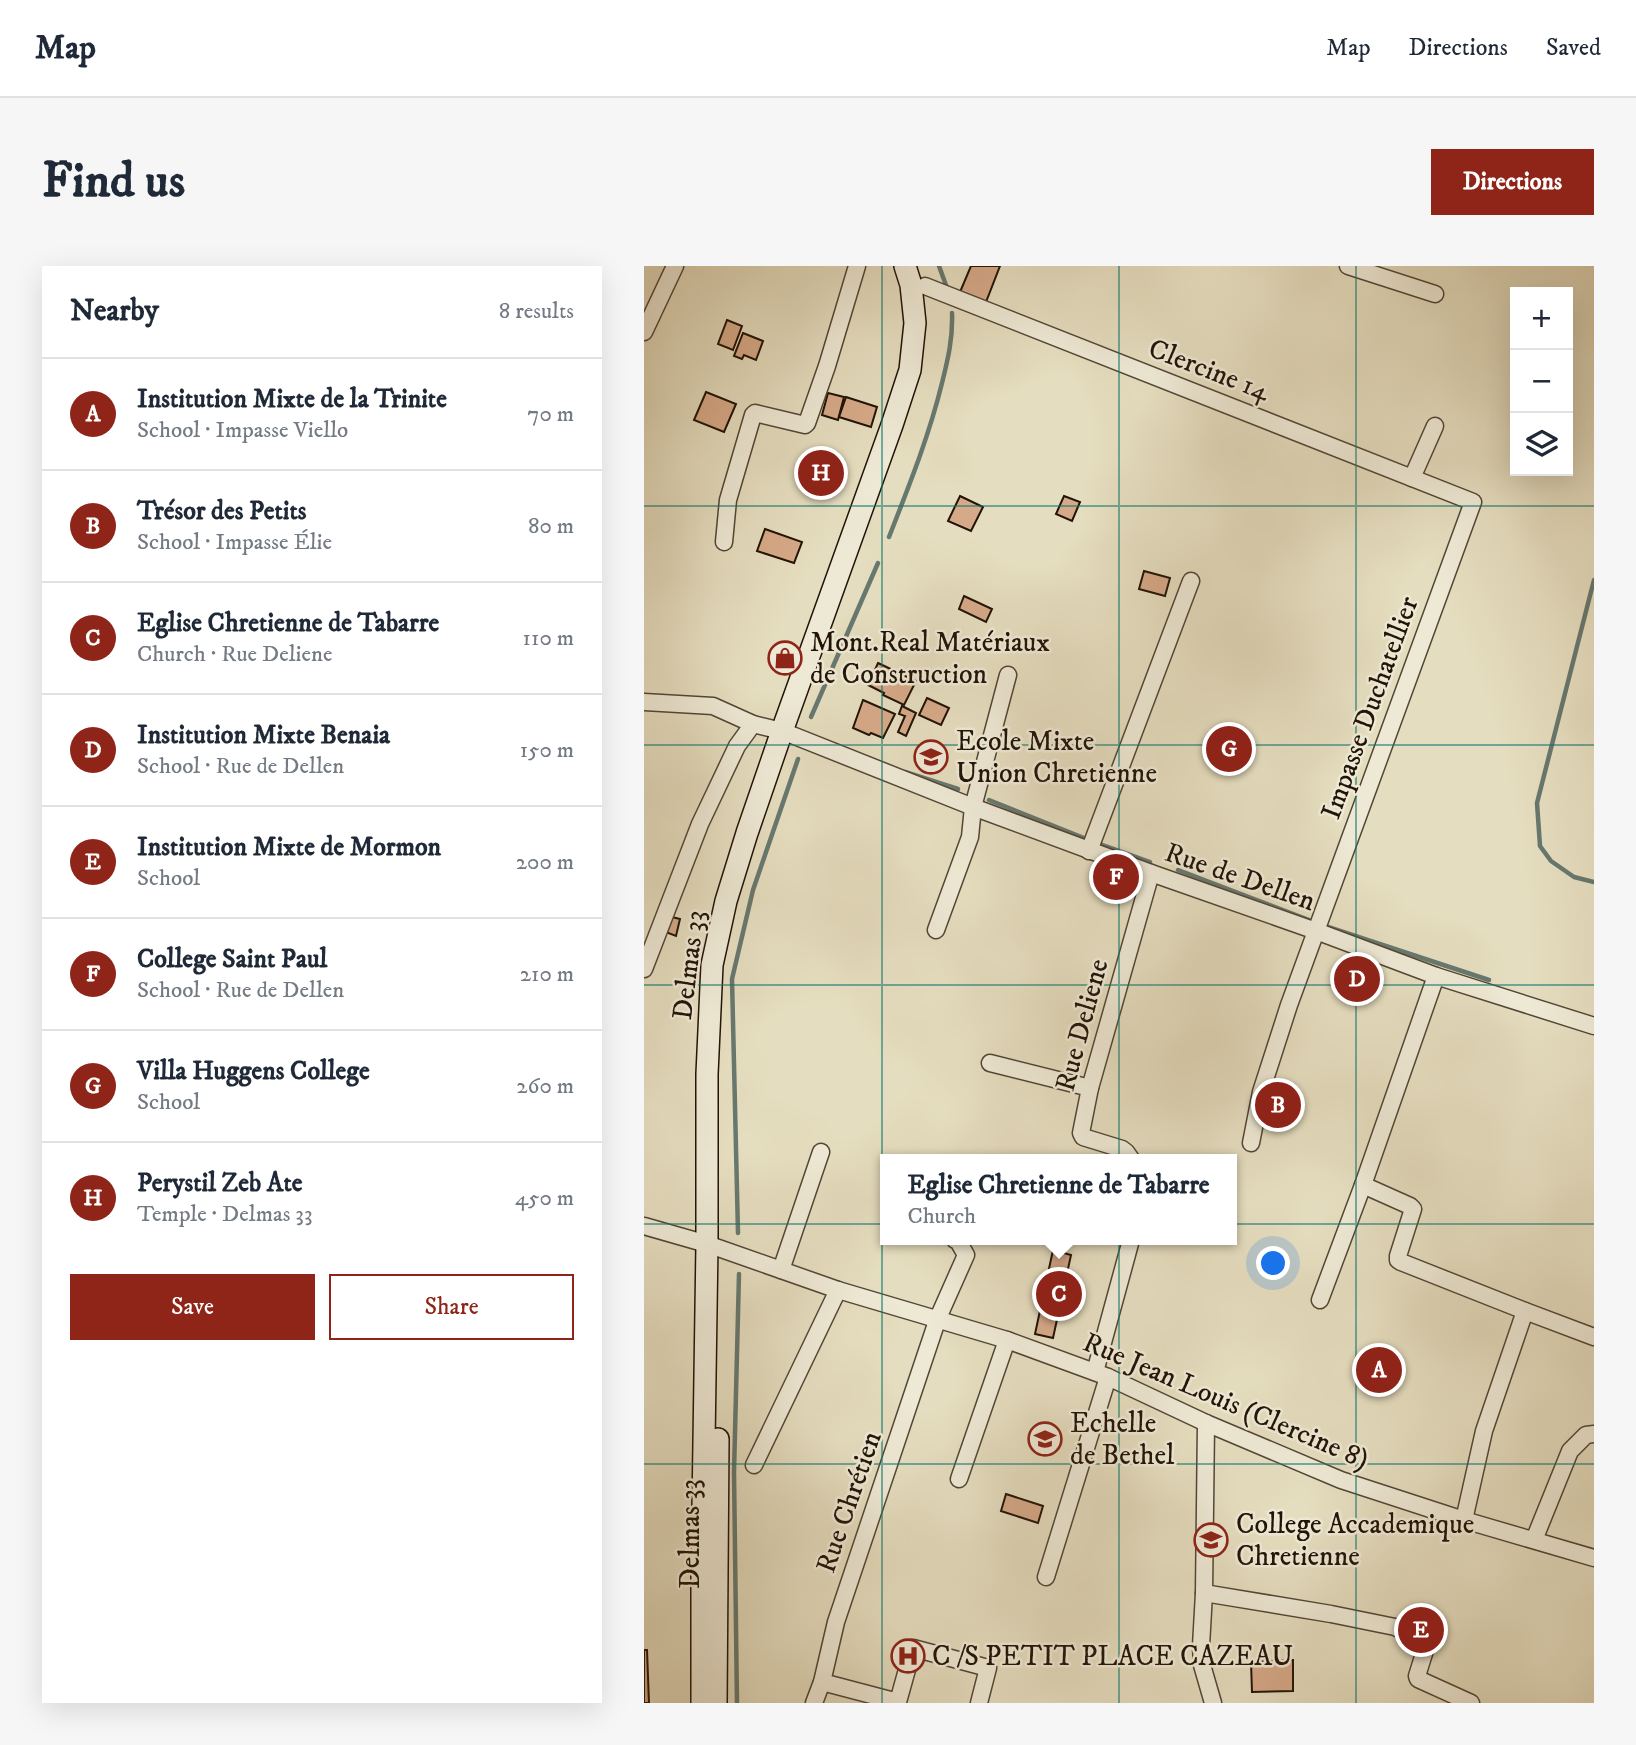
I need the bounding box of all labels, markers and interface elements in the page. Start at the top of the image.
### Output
text: Map [35,28,96,69]
text: Map [1326,33,1371,63]
text: Directions [1409,33,1508,63]
text: Saved [1546,33,1601,63]
button: Directions [1431,149,1594,215]
text: Find us [42,151,185,213]
map controls [1510,287,1573,476]
button: + [1510,287,1573,350]
text: Nearby [70,293,159,330]
text: 8 results [499,297,574,326]
street label: Clercine 14 [1144,331,1275,409]
button: − [1510,350,1573,413]
text: Institution Mixte de la Trinite [137,383,447,416]
text: A [86,400,100,429]
text: 70 m [527,400,574,429]
button: layers [1510,413,1573,476]
text: School · Impasse Viello [137,416,348,445]
pin: H [798,447,844,499]
text: Trésor des Petits [137,495,306,528]
text: B [86,512,100,541]
text: 80 m [528,512,574,541]
text: School · Impasse Élie [137,528,332,557]
street label: Impasse Duchatellier [1313,591,1427,824]
text: Eglise Chretienne de Tabarre [137,607,439,640]
text: C [85,624,101,653]
text: 110 m [523,624,574,653]
place label: Mont.Real Matériaux de Construction [810,625,1050,692]
shop icon: Mont.Real Matériaux de Construction [766,639,804,677]
text: Church · Rue Deliene [137,640,333,669]
text: Institution Mixte Benaia [137,719,390,752]
pin: G [1206,723,1252,775]
place label: Ecole Mixte Union Chretienne [956,724,1157,791]
text: D [84,736,102,765]
text: 150 m [520,736,574,765]
school or university icon: Ecole Mixte Union Chretienne [912,738,950,776]
text: School · Rue de Dellen [137,752,344,781]
text: Institution Mixte de Mormon [137,831,441,864]
street label: Rue de Dellen [1160,835,1320,919]
text: E [85,848,101,877]
text: 200 m [516,848,574,877]
pin: F [1093,851,1139,903]
text: School [137,864,200,893]
street label: Delmas 33 [665,908,713,1022]
text: College Saint Paul [137,943,327,976]
pin: D [1334,953,1380,1005]
street label: Rue Deliene [1048,955,1116,1095]
text: F [86,960,100,989]
text: 210 m [520,960,574,989]
text: School · Rue de Dellen [137,976,344,1005]
text: Villa Huggens College [137,1055,370,1088]
text: G [85,1072,101,1101]
text: 260 m [516,1072,574,1101]
pin: B [1255,1079,1301,1131]
text: School [137,1088,200,1117]
popup [880,1154,1237,1245]
text: Perystil Zeb Ate [137,1167,302,1200]
text: Eglise Chretienne de Tabarre [907,1169,1210,1202]
text: H [83,1184,103,1213]
text: 450 m [515,1184,574,1213]
text: Temple · Delmas 33 [137,1200,312,1229]
text: Church [907,1202,976,1231]
your location [1256,1246,1290,1280]
pin: C [1036,1268,1082,1320]
button: Save [70,1274,315,1340]
button: Share [329,1274,574,1340]
street label: Rue Jean Louis (Clercine 8) [1078,1325,1374,1477]
pin: A [1356,1344,1402,1396]
place label: Echelle de Bethel [1070,1406,1175,1473]
school or university icon: Echelle de Bethel [1026,1420,1064,1458]
street label: Rue Chrétien [808,1426,890,1577]
street label: Delmas 33 [673,1479,708,1589]
place label: College Accademique Chretienne [1236,1507,1474,1574]
school or university icon: College Accademique Chretienne [1192,1521,1230,1559]
pin: E [1398,1604,1444,1656]
hospital icon: C /S PETIT PLACE CAZEAU [889,1637,927,1675]
place label: C /S PETIT PLACE CAZEAU [932,1639,1293,1674]

